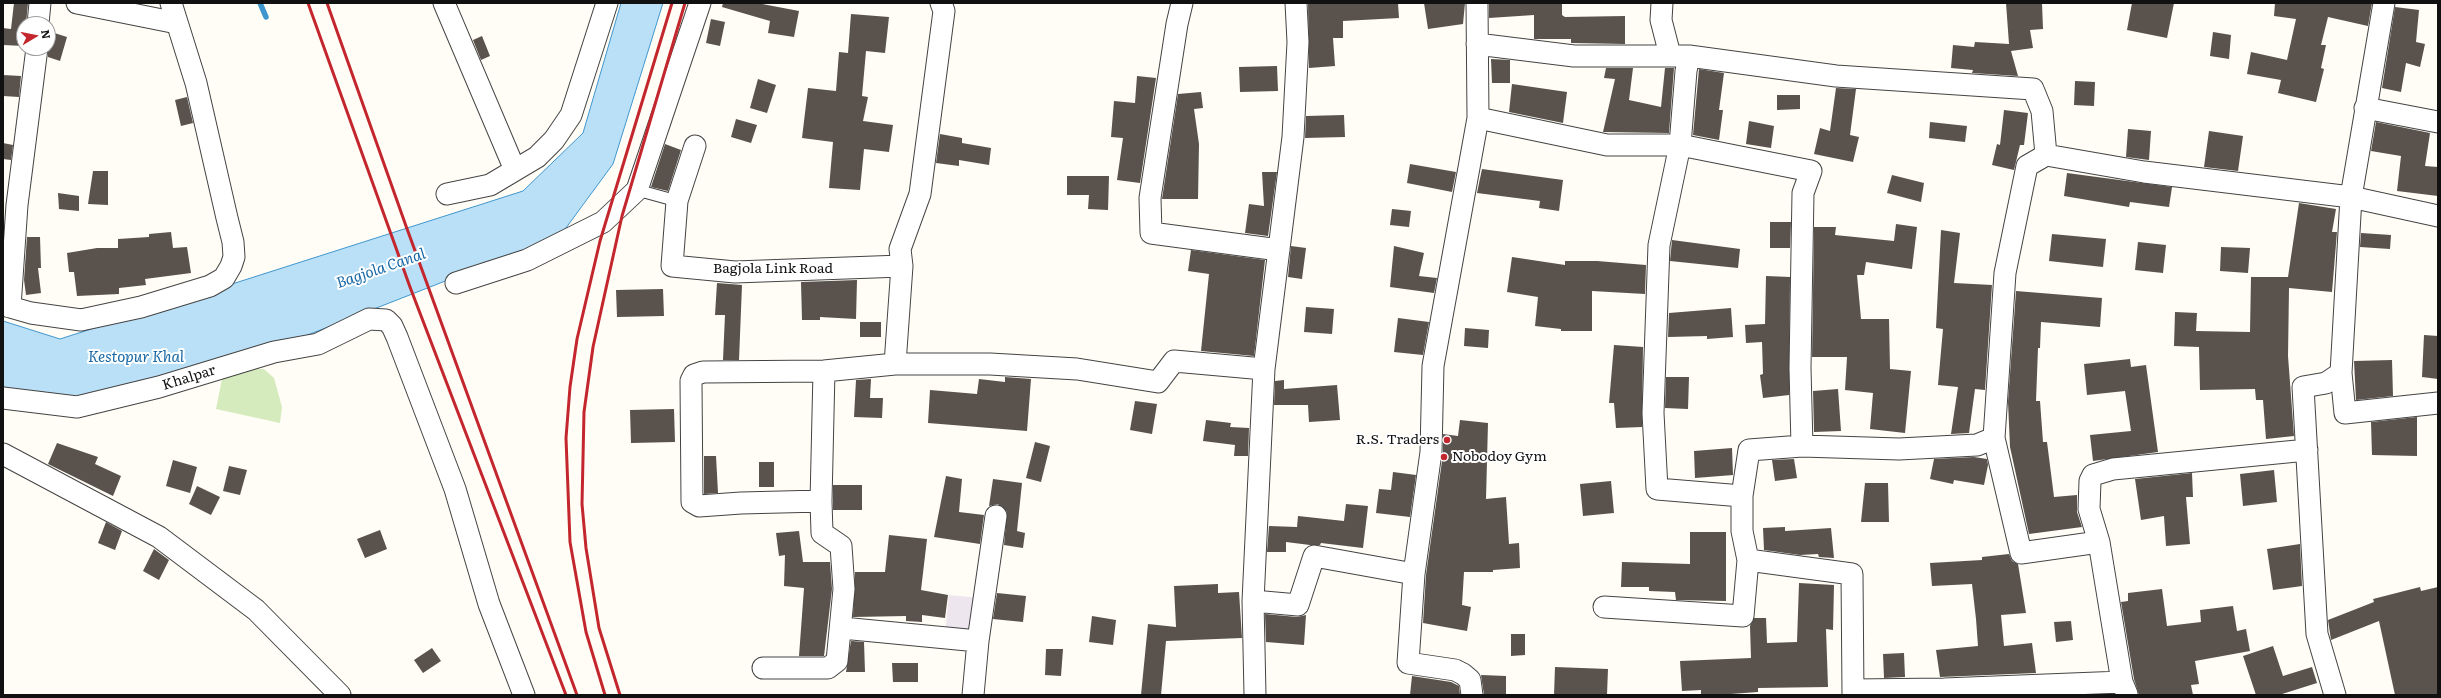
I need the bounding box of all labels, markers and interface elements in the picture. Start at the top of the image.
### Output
north arrow [16,16,56,56]
text: N [38,28,56,40]
water label: Bagjola Canal [334,245,428,293]
street label: Bagjola Link Road [713,261,833,277]
water label: Kestopur Khal [88,349,184,367]
street label: Khalpar [160,362,218,394]
place label: R.S. Traders [1356,432,1439,448]
marker: R.S. Traders [1442,435,1452,445]
place label: Nobodoy Gym [1452,449,1547,465]
marker: Nobodoy Gym [1439,452,1449,462]

